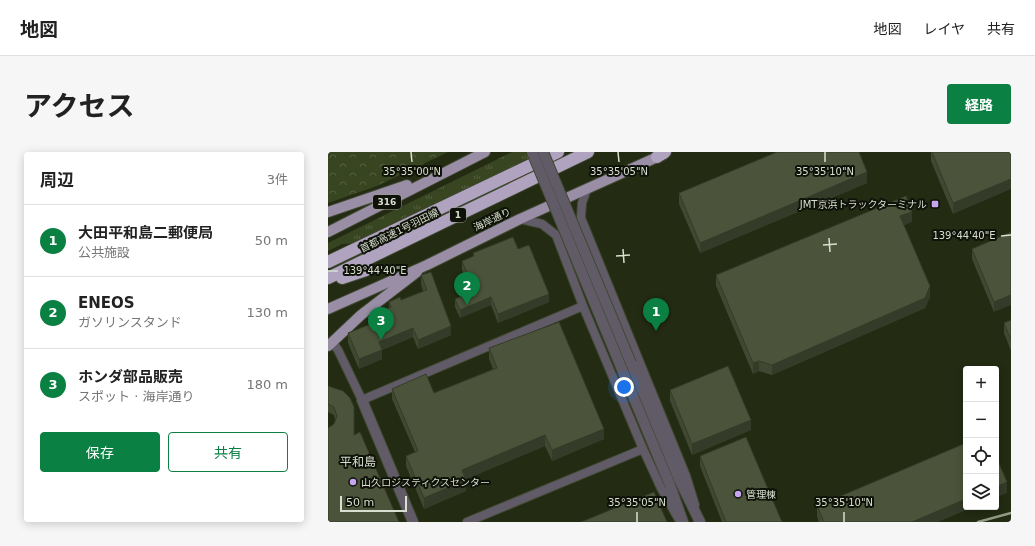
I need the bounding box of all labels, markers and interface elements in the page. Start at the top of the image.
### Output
text: 地図 [20,18,58,40]
text: 地図 [873,21,901,37]
text: レイヤ [923,21,965,37]
text: 共有 [987,21,1015,37]
button: 経路 [947,84,1011,124]
text: アクセス [24,90,135,123]
text: 35°35'00"N [383,166,441,177]
text: 35°35'05"N [590,166,648,177]
text: 35°35'10"N [796,166,854,177]
text: 周辺 [40,170,74,190]
text: 3件 [267,172,288,187]
road number: 316 [373,195,401,209]
place label: JMT京浜トラックターミナル [799,199,927,210]
marker: JMT京浜トラックターミナル [930,199,940,209]
street label: 海岸通り [472,206,513,233]
street label: 首都高速1号羽田線 [358,207,440,254]
road number: 1 [450,208,466,222]
text: 大田平和島二郵便局 [78,224,213,242]
text: 139°44'40"E [932,230,996,241]
text: 1 [48,233,58,248]
text: 50 m [255,233,288,248]
text: 公共施設 [78,245,130,260]
text: 139°44'40"E [343,265,407,276]
pin: 2 [454,272,480,305]
text: ENEOS [78,294,135,312]
pin: 1 [643,298,669,331]
text: 2 [48,305,58,320]
text: 130 m [246,305,288,320]
pin: 3 [368,307,394,340]
text: ガソリンスタンド [78,315,182,330]
map controls [963,366,999,510]
button: + [963,366,999,402]
text: ホンダ部品販売 [78,368,183,386]
text: 3 [48,377,58,392]
text: 180 m [246,377,288,392]
your location [614,377,634,397]
text: スポット · 海岸通り [78,389,194,404]
button: − [963,402,999,438]
button: 保存 [40,432,160,472]
button: 共有 [168,432,288,472]
button: locate [963,438,999,474]
district label: 平和島 [340,455,376,469]
button: layers [963,474,999,510]
marker: 山久ロジスティクスセンター [348,477,358,487]
place label: 山久ロジスティクスセンター [361,477,490,488]
marker: 管理棟 [733,489,743,499]
place label: 管理棟 [746,489,776,500]
scale bar [340,494,407,513]
text: 50 m [346,496,374,509]
text: 35°35'05"N [608,497,666,508]
text: 35°35'10"N [815,497,873,508]

